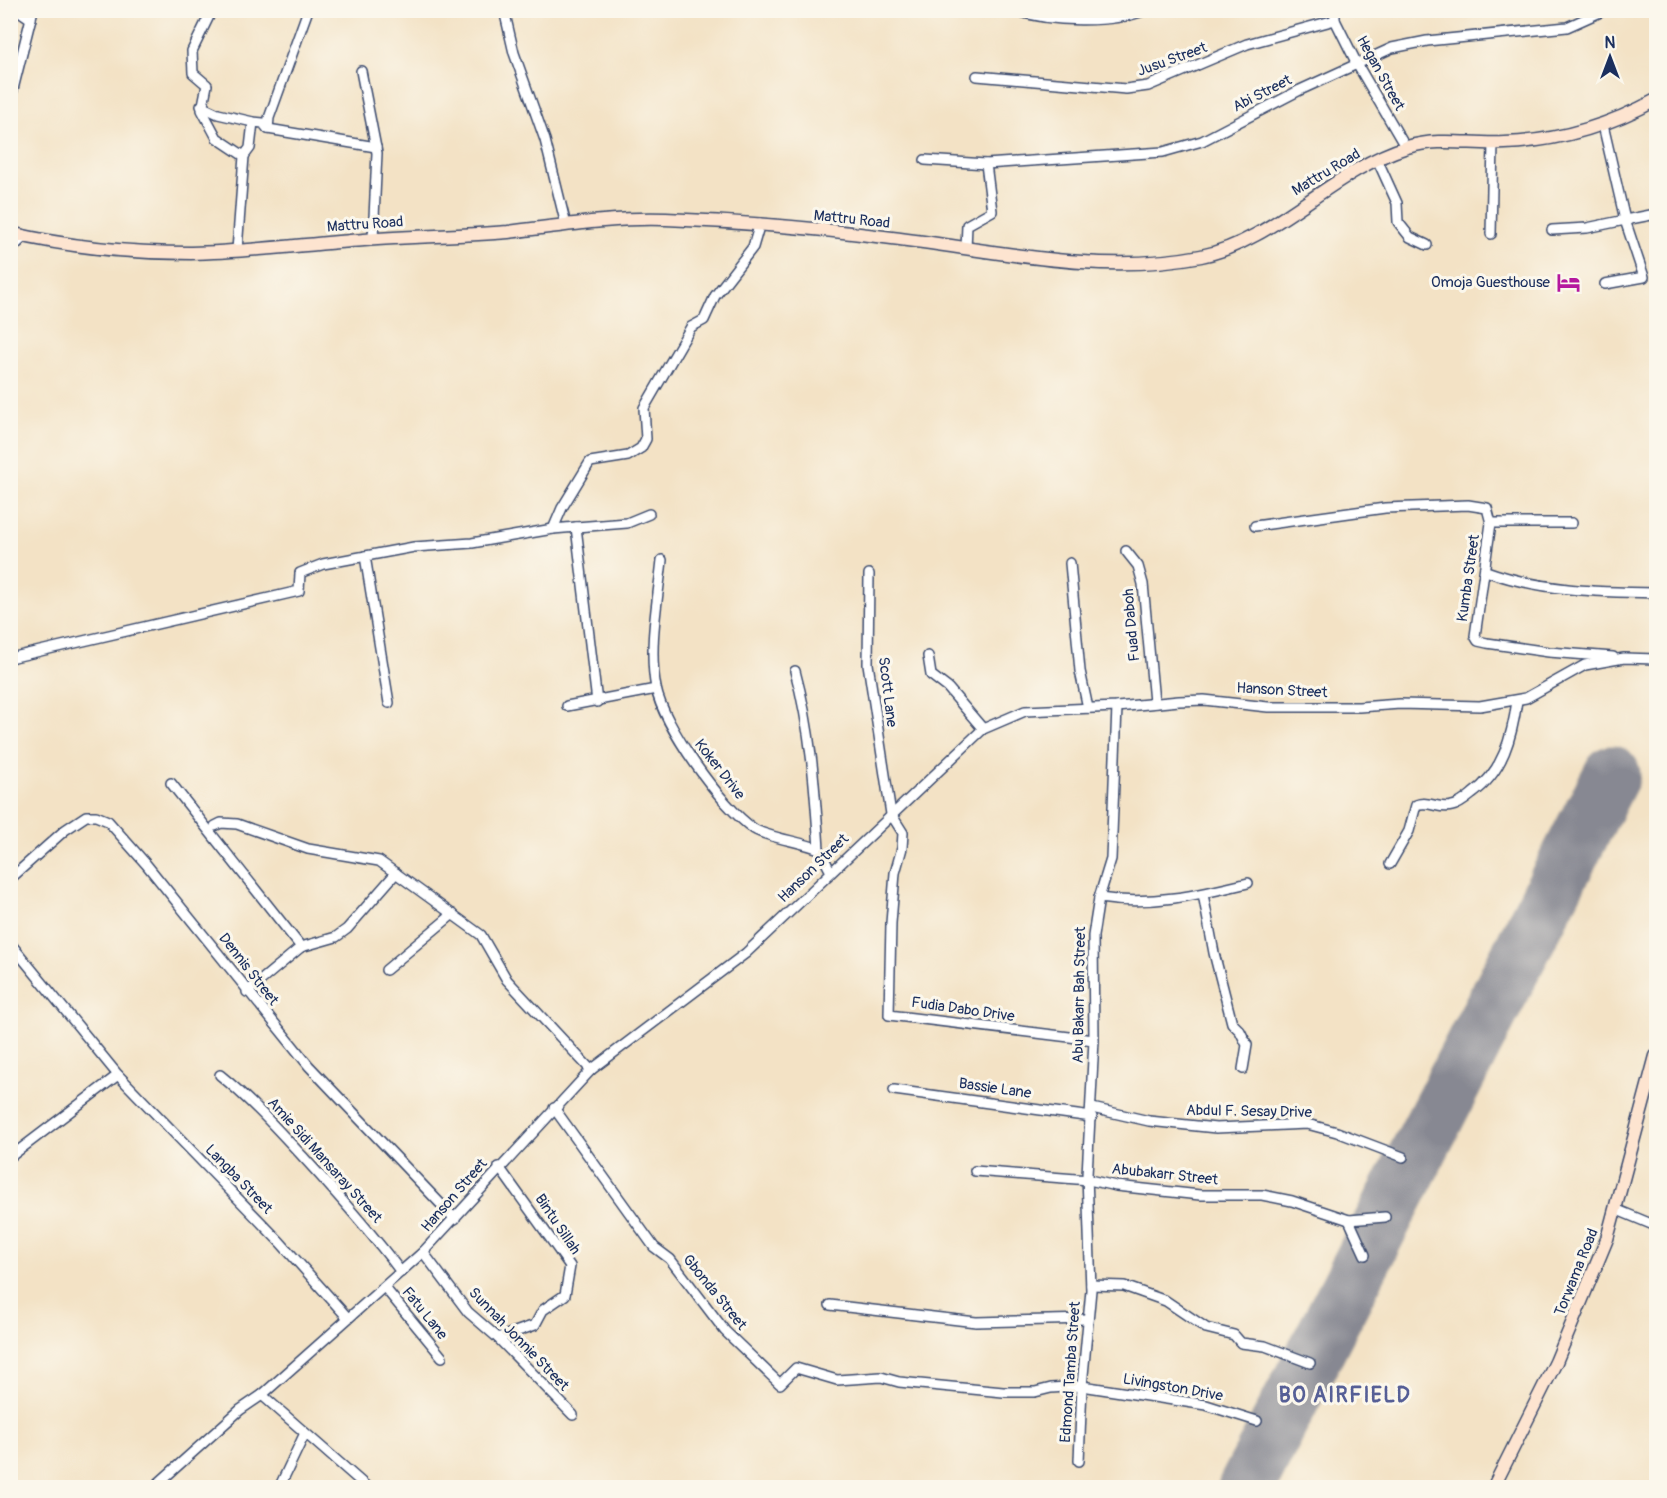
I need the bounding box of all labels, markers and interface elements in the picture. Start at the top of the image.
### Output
north arrow [1580,27,1640,87]
street label: Hegan Street [1352,32,1409,115]
text: N [1605,33,1616,53]
street label: Jusu Street [1135,38,1210,81]
street label: Abi Street [1230,70,1296,116]
street label: Mattru Road [1289,145,1364,200]
street label: Mattru Road [813,206,891,233]
street label: Mattru Road [326,212,404,237]
hotel icon: Omoja Guesthouse [1555,269,1581,295]
place label: Omoja Guesthouse [1431,273,1551,292]
street label: Kumba Street [1453,532,1484,623]
street label: Fuad Daboh [1119,588,1144,662]
street label: Scott Lane [874,656,901,729]
street label: Hanson Street [1236,679,1329,702]
street label: Koker Drive [690,735,749,804]
street label: Hanson Street [774,829,853,907]
street label: Abu Bakarr Bah Street [1069,925,1090,1064]
street label: Dennis Street [214,929,283,1010]
street label: Fudia Dabo Drive [910,993,1016,1026]
street label: Bassie Lane [957,1074,1033,1103]
street label: Amie Sidi Mansaray Street [263,1094,387,1228]
street label: Abdul F. Sesay Drive [1186,1101,1313,1122]
street label: Langba Street [201,1141,277,1219]
street label: Hanson Street [417,1154,492,1236]
street label: Abubakarr Street [1111,1159,1220,1190]
street label: Bintu Sillah [530,1190,585,1258]
street label: Torwama Road [1550,1226,1603,1319]
street label: Gbonda Street [678,1251,752,1335]
street label: Fatu Lane [398,1283,452,1344]
street label: Sunnah Jonnie Street [464,1284,574,1396]
street label: Edmond Tamba Street [1056,1300,1085,1443]
street label: Livingston Drive [1121,1369,1225,1406]
district label: BO AIRFIELD [1279,1382,1411,1409]

